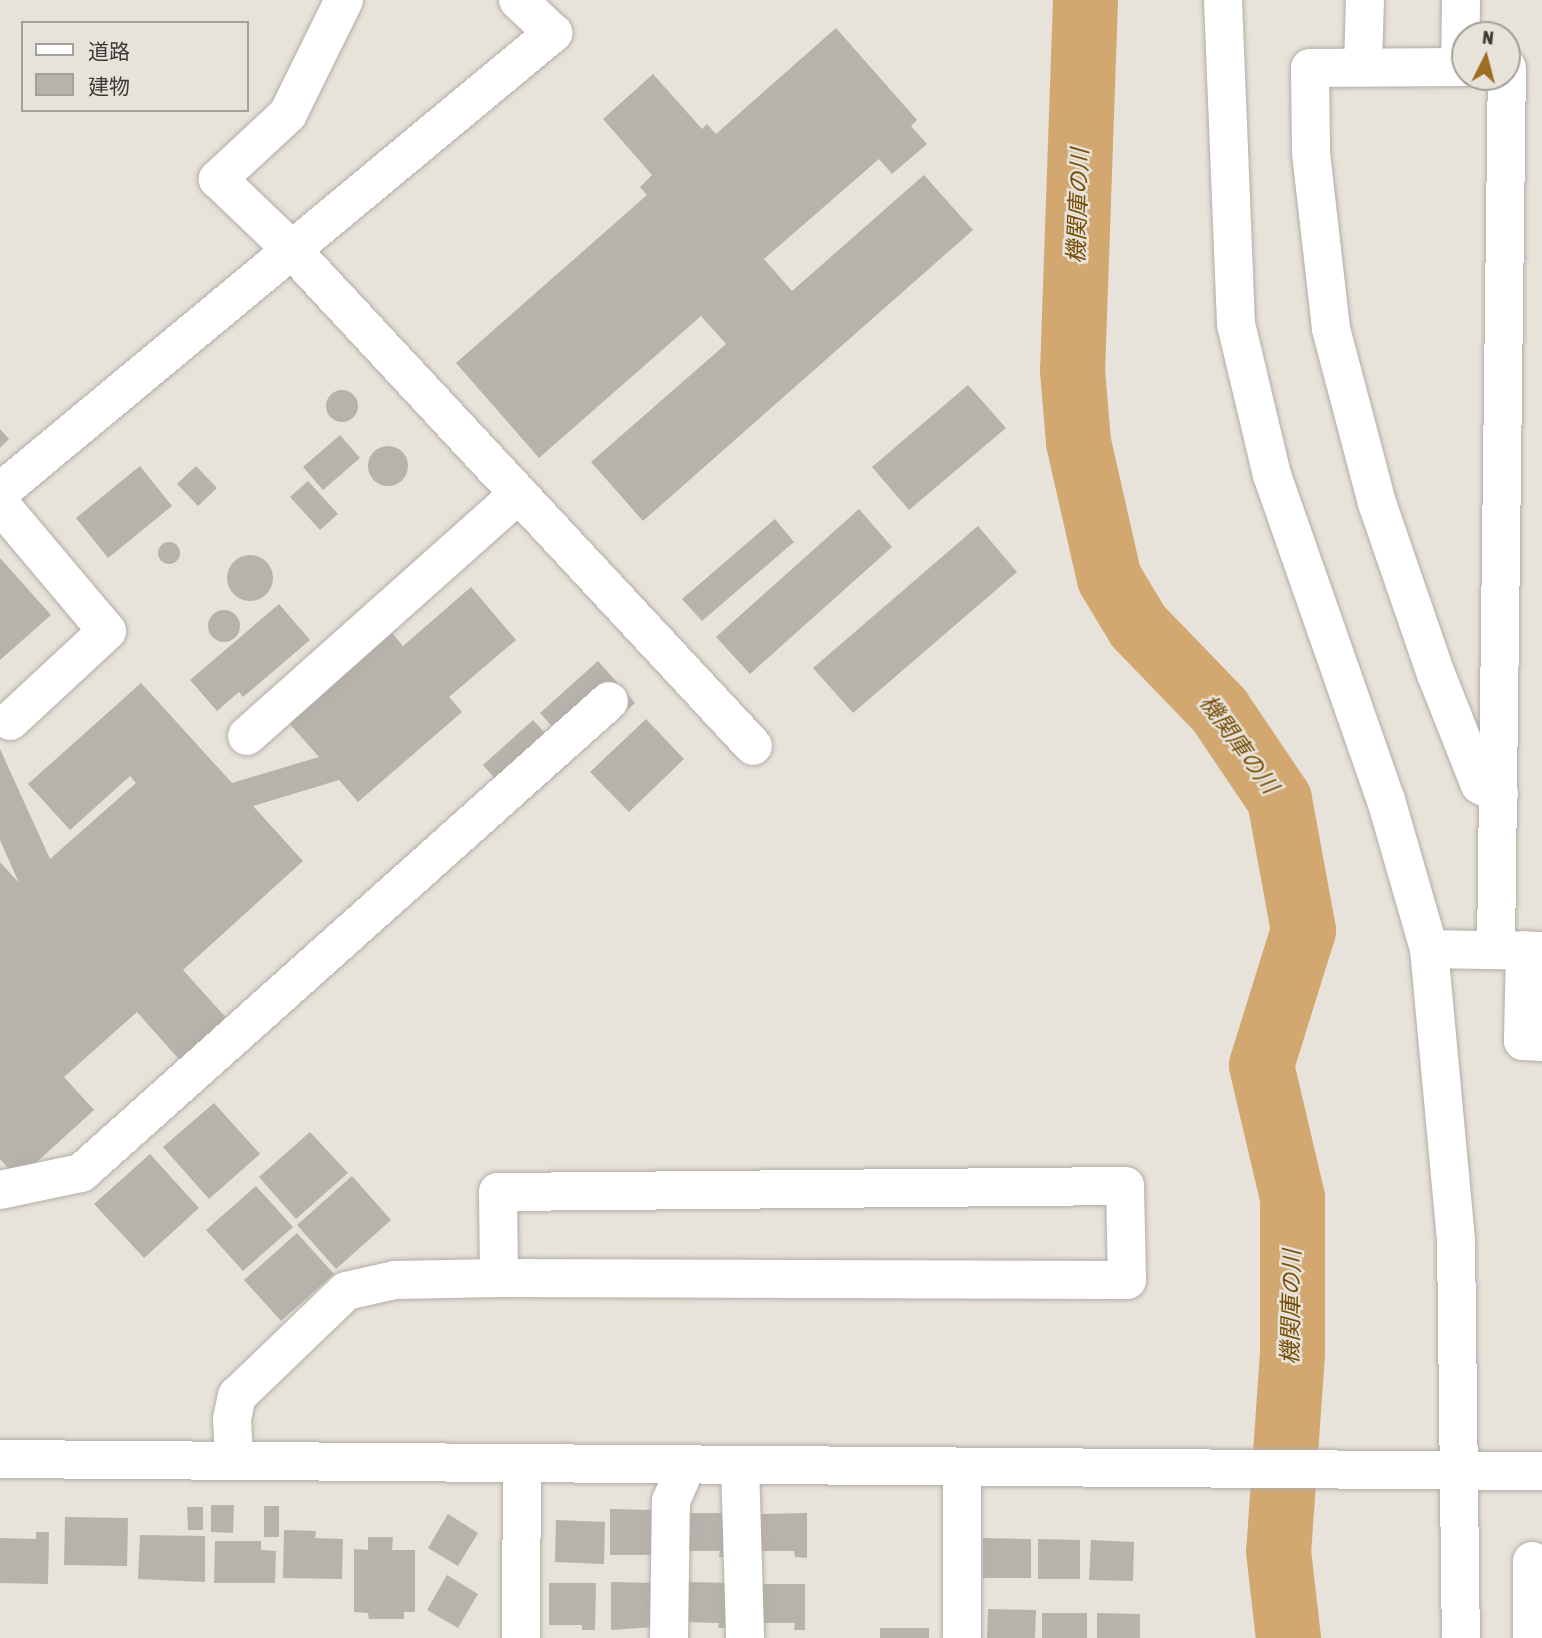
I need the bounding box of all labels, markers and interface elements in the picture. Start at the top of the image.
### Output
legend [21,21,248,112]
north arrow [1451,21,1521,91]
text: N [1481,26,1495,49]
text: 道路 [88,39,130,63]
text: 建物 [88,74,130,98]
water label: 機関庫の川 [1062,148,1094,264]
water label: 機関庫の川 [1194,689,1284,799]
water label: 機関庫の川 [1276,1249,1306,1365]

